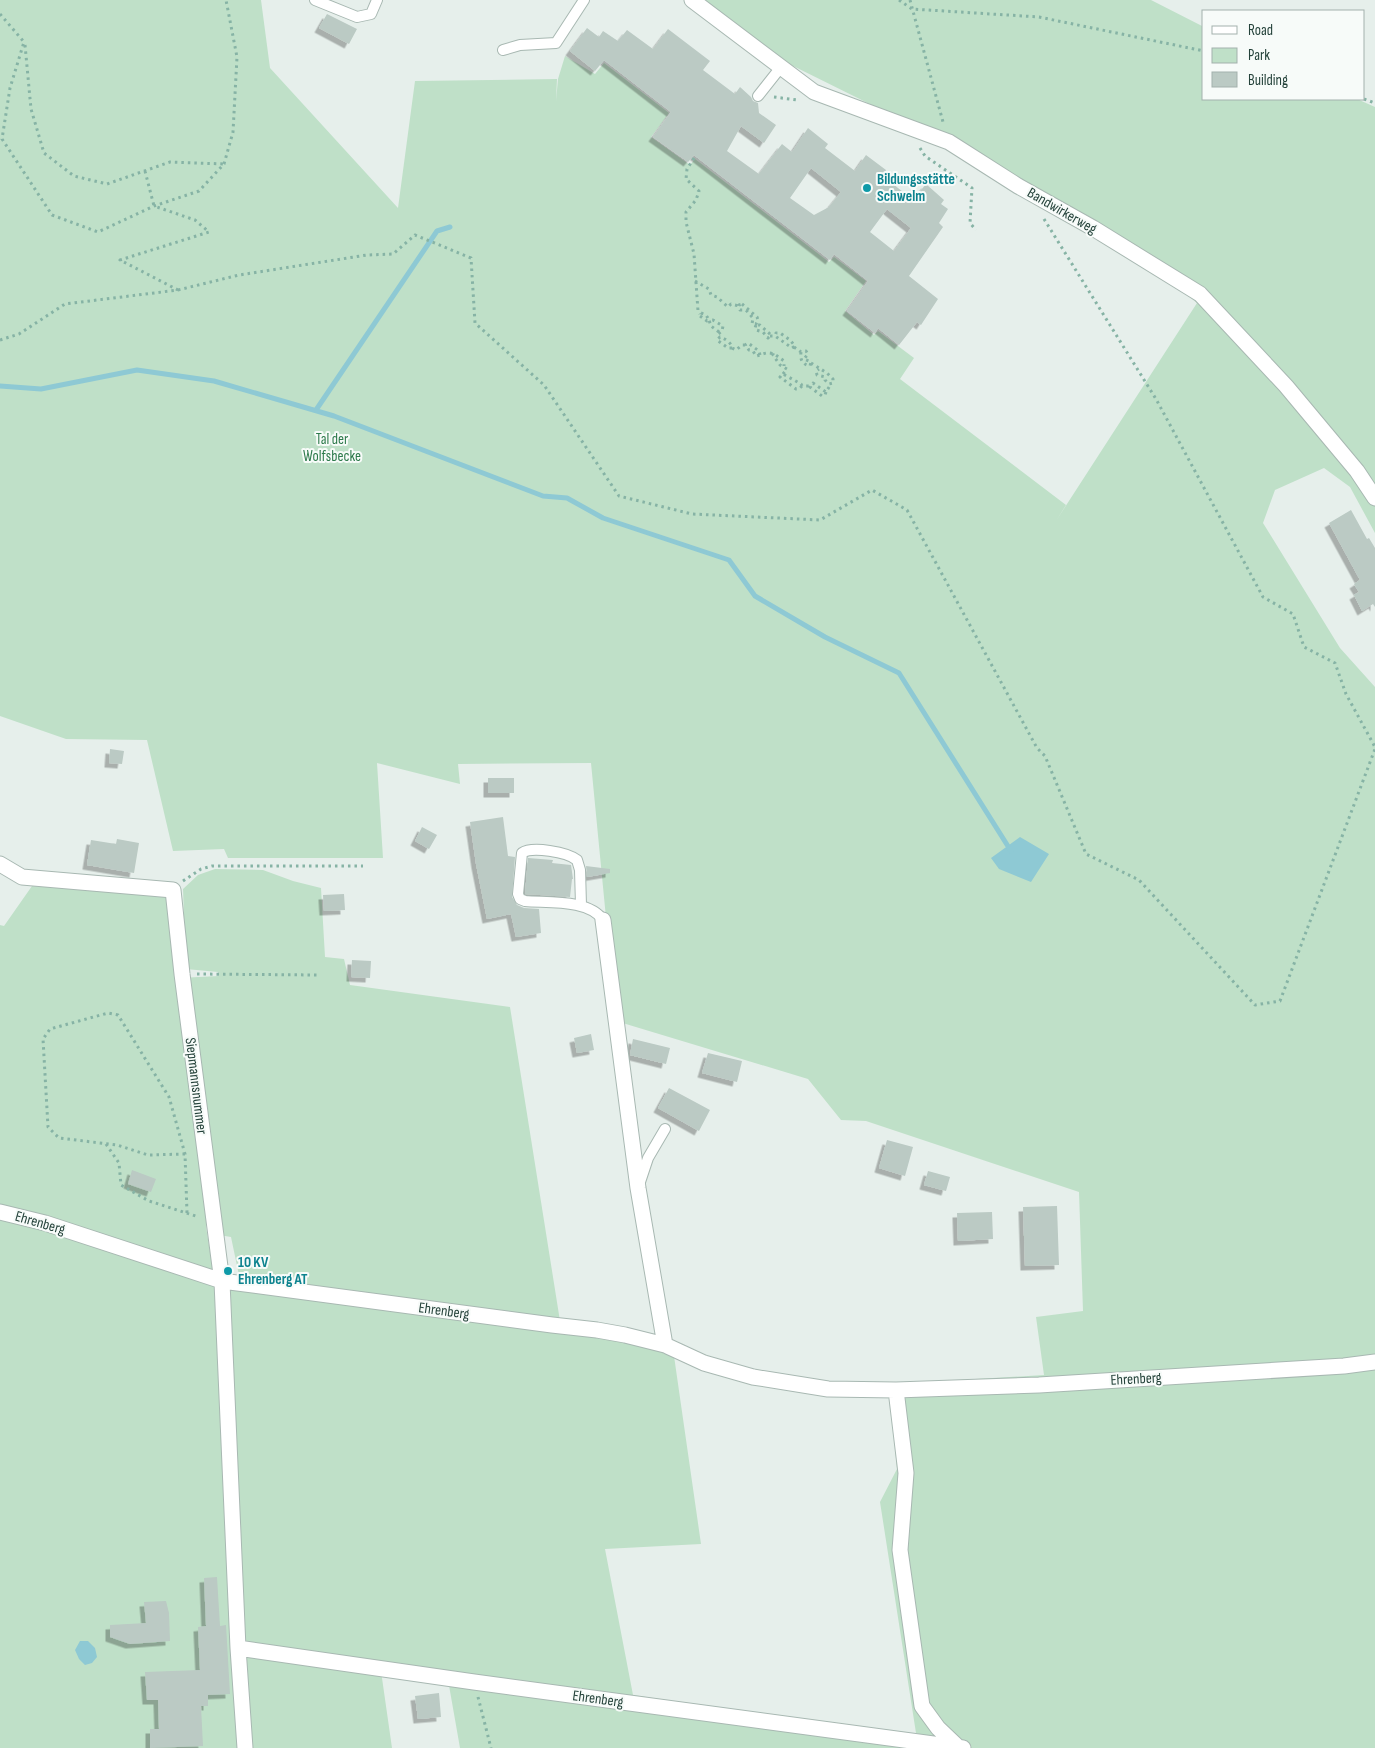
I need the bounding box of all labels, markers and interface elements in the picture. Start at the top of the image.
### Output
legend [1202,10,1365,100]
text: Road [1248,21,1273,40]
text: Park [1248,46,1270,65]
text: Building [1248,71,1288,90]
place label: Bildungsstätte Schwelm [877,170,955,206]
marker: Bildungsstätte Schwelm [861,182,873,194]
street label: Bandwirkerweg [1024,183,1100,239]
park label: Tal der Wolfsbecke [303,430,361,466]
street label: Siepmannsnummer [181,1037,211,1136]
street label: Ehrenberg [13,1207,67,1239]
place label: 10 KV Ehrenberg AT [238,1253,308,1289]
marker: 10 KV Ehrenberg AT [222,1265,234,1277]
street label: Ehrenberg [417,1298,471,1324]
street label: Ehrenberg [1110,1368,1162,1390]
street label: Ehrenberg [571,1686,625,1712]

